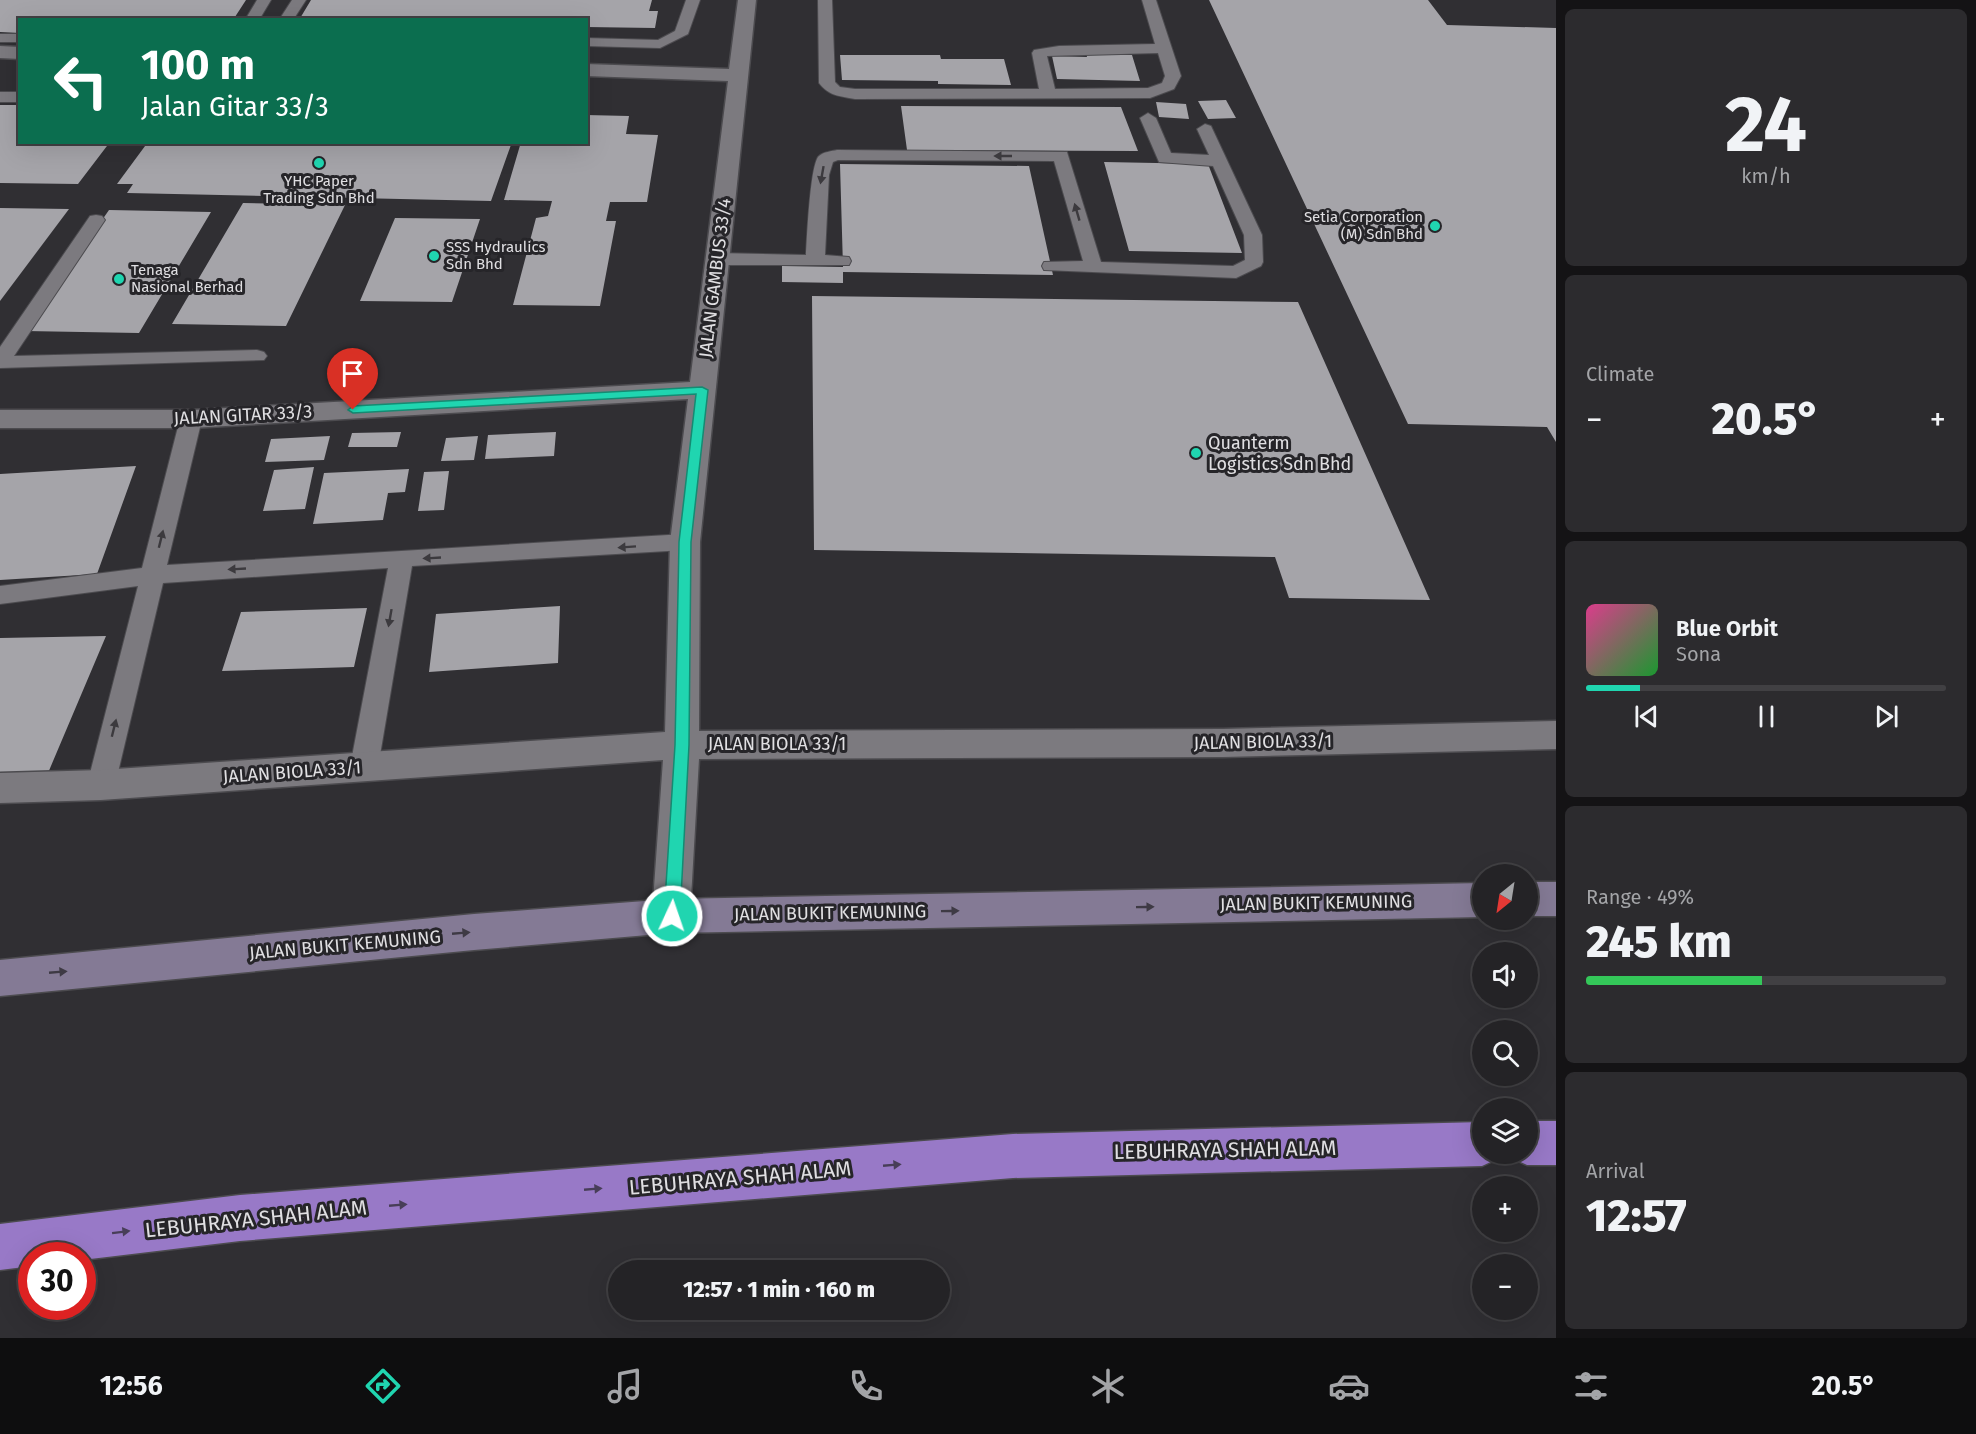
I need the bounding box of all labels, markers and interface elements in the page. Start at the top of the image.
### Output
text: 100 m [141,40,255,90]
icon: left [42,42,120,120]
text: 24 [1725,78,1807,172]
text: Jalan Gitar 33/3 [141,91,329,123]
one-way arrow [993,151,1012,161]
marker: YHC Paper Trading Sdn Bhd [312,156,326,170]
text: km/h [1741,164,1791,188]
one-way arrow [817,166,826,185]
place label: YHC Paper Trading Sdn Bhd [263,172,375,207]
street label: JALAN GAMBUS 33/4 [694,196,736,359]
one-way arrow [1072,203,1082,221]
place label: Setia Corporation (M) Sdn Bhd [1304,208,1423,243]
marker: Setia Corporation (M) Sdn Bhd [1428,219,1442,233]
place label: SSS Hydraulics Sdn Bhd [446,238,546,273]
marker: SSS Hydraulics Sdn Bhd [427,249,441,263]
place label: Tenaga Nasional Berhad [131,261,243,296]
marker: Tenaga Nasional Berhad [112,272,126,286]
pin [327,348,378,410]
icon: arrive [336,357,369,390]
text: Climate [1586,362,1654,386]
text: 20.5° [1711,392,1821,446]
street label: JALAN GITAR 33/3 [173,400,313,430]
text: − [1586,400,1603,440]
text: + [1930,400,1946,440]
place label: Quanterm Logistics Sdn Bhd [1208,432,1351,475]
marker: Quanterm Logistics Sdn Bhd [1189,446,1203,460]
one-way arrow [156,529,166,548]
one-way arrow [617,542,636,552]
one-way arrow [422,554,441,563]
one-way arrow [228,564,247,573]
one-way arrow [386,608,395,627]
text: Blue Orbit [1676,615,1778,642]
text: Sona [1676,642,1721,666]
icon: previous [1630,700,1663,733]
icon: pause [1750,700,1783,733]
icon: next [1870,700,1903,733]
one-way arrow [110,719,120,737]
street label: JALAN BIOLA 33/1 [1194,730,1332,754]
street label: JALAN BIOLA 33/1 [708,733,846,755]
street label: JALAN BIOLA 33/1 [222,756,362,788]
north arrow [1472,864,1538,930]
map controls [1472,864,1538,1320]
position arrow [640,884,704,948]
text: Range · 49% [1586,885,1694,909]
street label: JALAN BUKIT KEMUNING [1220,890,1412,916]
street label: JALAN BUKIT KEMUNING [734,900,926,926]
one-way arrow [1135,902,1154,912]
one-way arrow [940,906,959,916]
text: 245 km [1586,915,1732,969]
street label: JALAN BUKIT KEMUNING [248,926,442,964]
one-way arrow [452,928,471,938]
button: sound [1472,942,1538,1008]
one-way arrow [49,967,68,977]
button: search [1472,1020,1538,1086]
button: layers [1472,1098,1538,1164]
street label: LEBUHRAYA SHAH ALAM [1113,1135,1337,1165]
street label: LEBUHRAYA SHAH ALAM [628,1155,852,1201]
text: Arrival [1586,1159,1645,1183]
one-way arrow [882,1160,901,1170]
button: + [1472,1176,1538,1242]
one-way arrow [583,1185,602,1194]
text: 12:57 [1586,1189,1687,1243]
street label: LEBUHRAYA SHAH ALAM [144,1194,368,1244]
one-way arrow [389,1200,408,1210]
one-way arrow [111,1228,130,1237]
speed limit sign: 30 [18,1242,96,1320]
button: − [1472,1254,1538,1320]
text: 12:57 · 1 min · 160 m [683,1276,875,1303]
icon: directions [362,1365,404,1407]
icon: music [604,1365,646,1407]
icon: phone [845,1365,887,1407]
icon: climate [1087,1365,1129,1407]
icon: car [1328,1365,1370,1407]
icon: filters [1570,1365,1612,1407]
text: 12:56 [100,1370,163,1402]
text: 20.5° [1811,1370,1876,1402]

